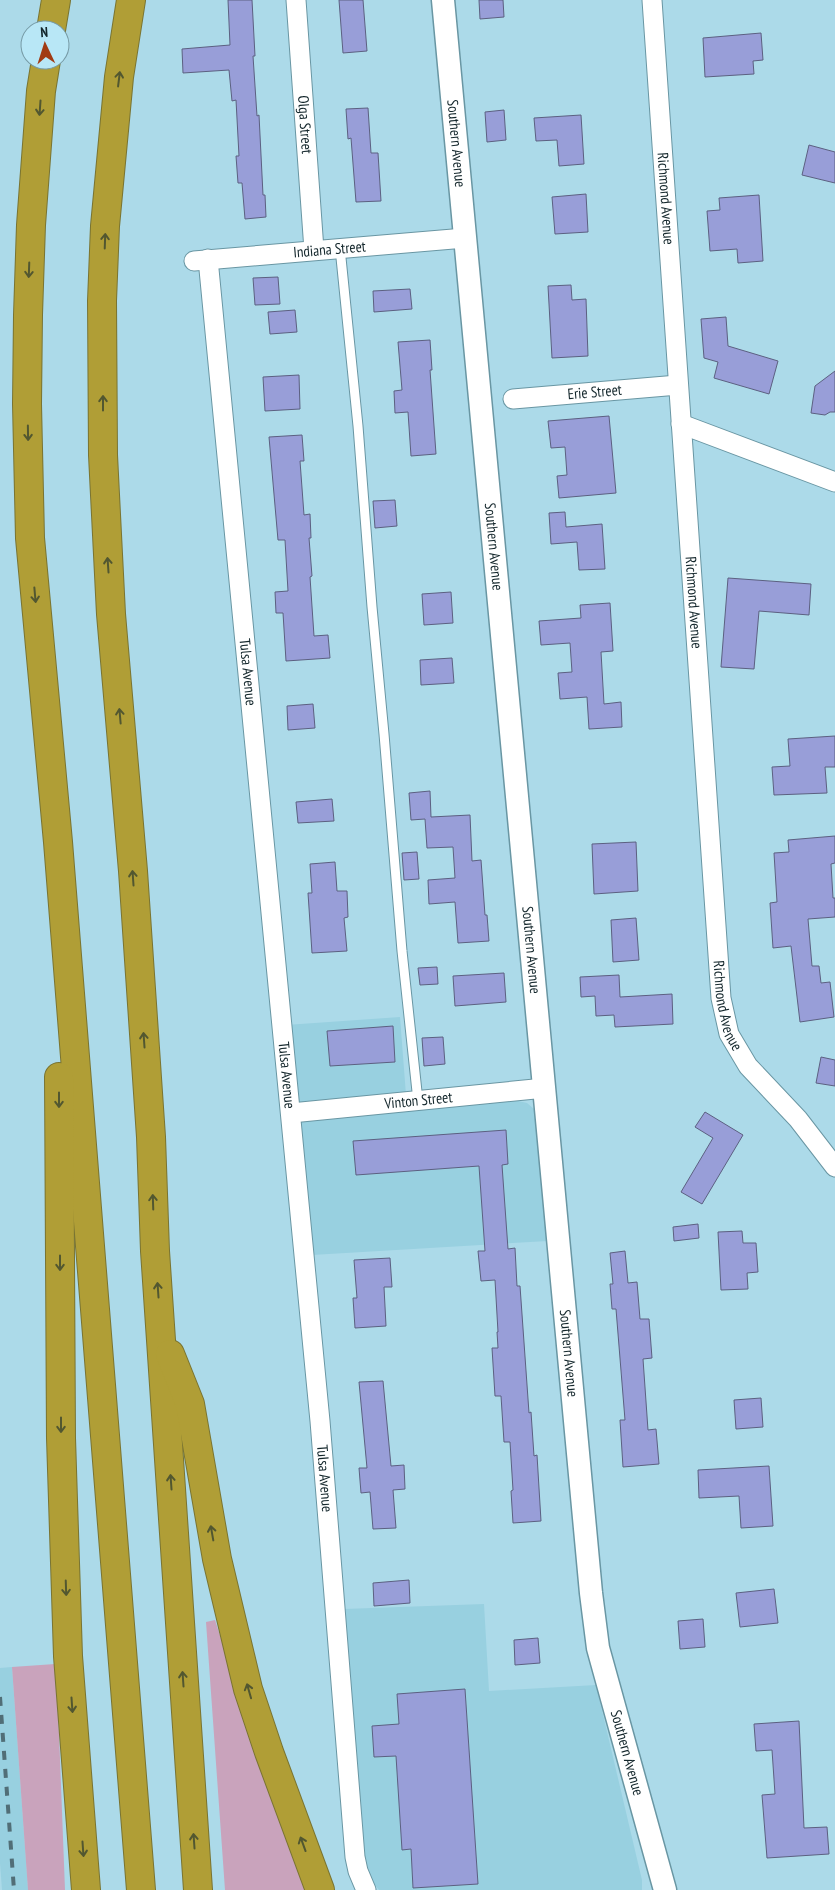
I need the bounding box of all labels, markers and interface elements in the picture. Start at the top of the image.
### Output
north arrow [20,20,70,70]
text: N [40,23,48,41]
one-way arrow [114,71,124,87]
street label: Olga Street [294,95,317,155]
street label: Southern Avenue [443,99,470,188]
one-way arrow [35,100,44,116]
street label: Richmond Avenue [654,152,679,245]
one-way arrow [100,233,109,249]
street label: Indiana Street [292,236,367,262]
one-way arrow [25,262,34,278]
street label: Erie Street [567,380,623,403]
one-way arrow [98,395,108,412]
one-way arrow [23,425,32,441]
street label: Southern Avenue [481,502,508,591]
street label: Richmond Avenue [681,556,707,649]
one-way arrow [104,558,113,574]
one-way arrow [30,587,40,603]
street label: Tulsa Avenue [236,638,261,706]
one-way arrow [115,708,125,724]
one-way arrow [129,870,138,886]
street label: Southern Avenue [518,905,545,994]
street label: Richmond Avenue [709,960,747,1054]
one-way arrow [140,1032,149,1048]
street label: Tulsa Avenue [274,1041,300,1110]
street label: Vinton Street [382,1087,453,1113]
one-way arrow [54,1092,64,1108]
one-way arrow [148,1194,158,1210]
one-way arrow [55,1254,65,1271]
one-way arrow [153,1282,162,1298]
street label: Southern Avenue [556,1309,583,1398]
one-way arrow [56,1417,66,1433]
street label: Tulsa Avenue [313,1444,337,1513]
one-way arrow [166,1474,175,1490]
one-way arrow [207,1525,217,1541]
one-way arrow [61,1580,71,1596]
one-way arrow [179,1672,188,1688]
one-way arrow [244,1683,253,1699]
one-way arrow [67,1696,77,1712]
street label: Southern Avenue [607,1708,648,1797]
one-way arrow [189,1834,199,1850]
one-way arrow [298,1837,307,1852]
one-way arrow [78,1840,88,1856]

